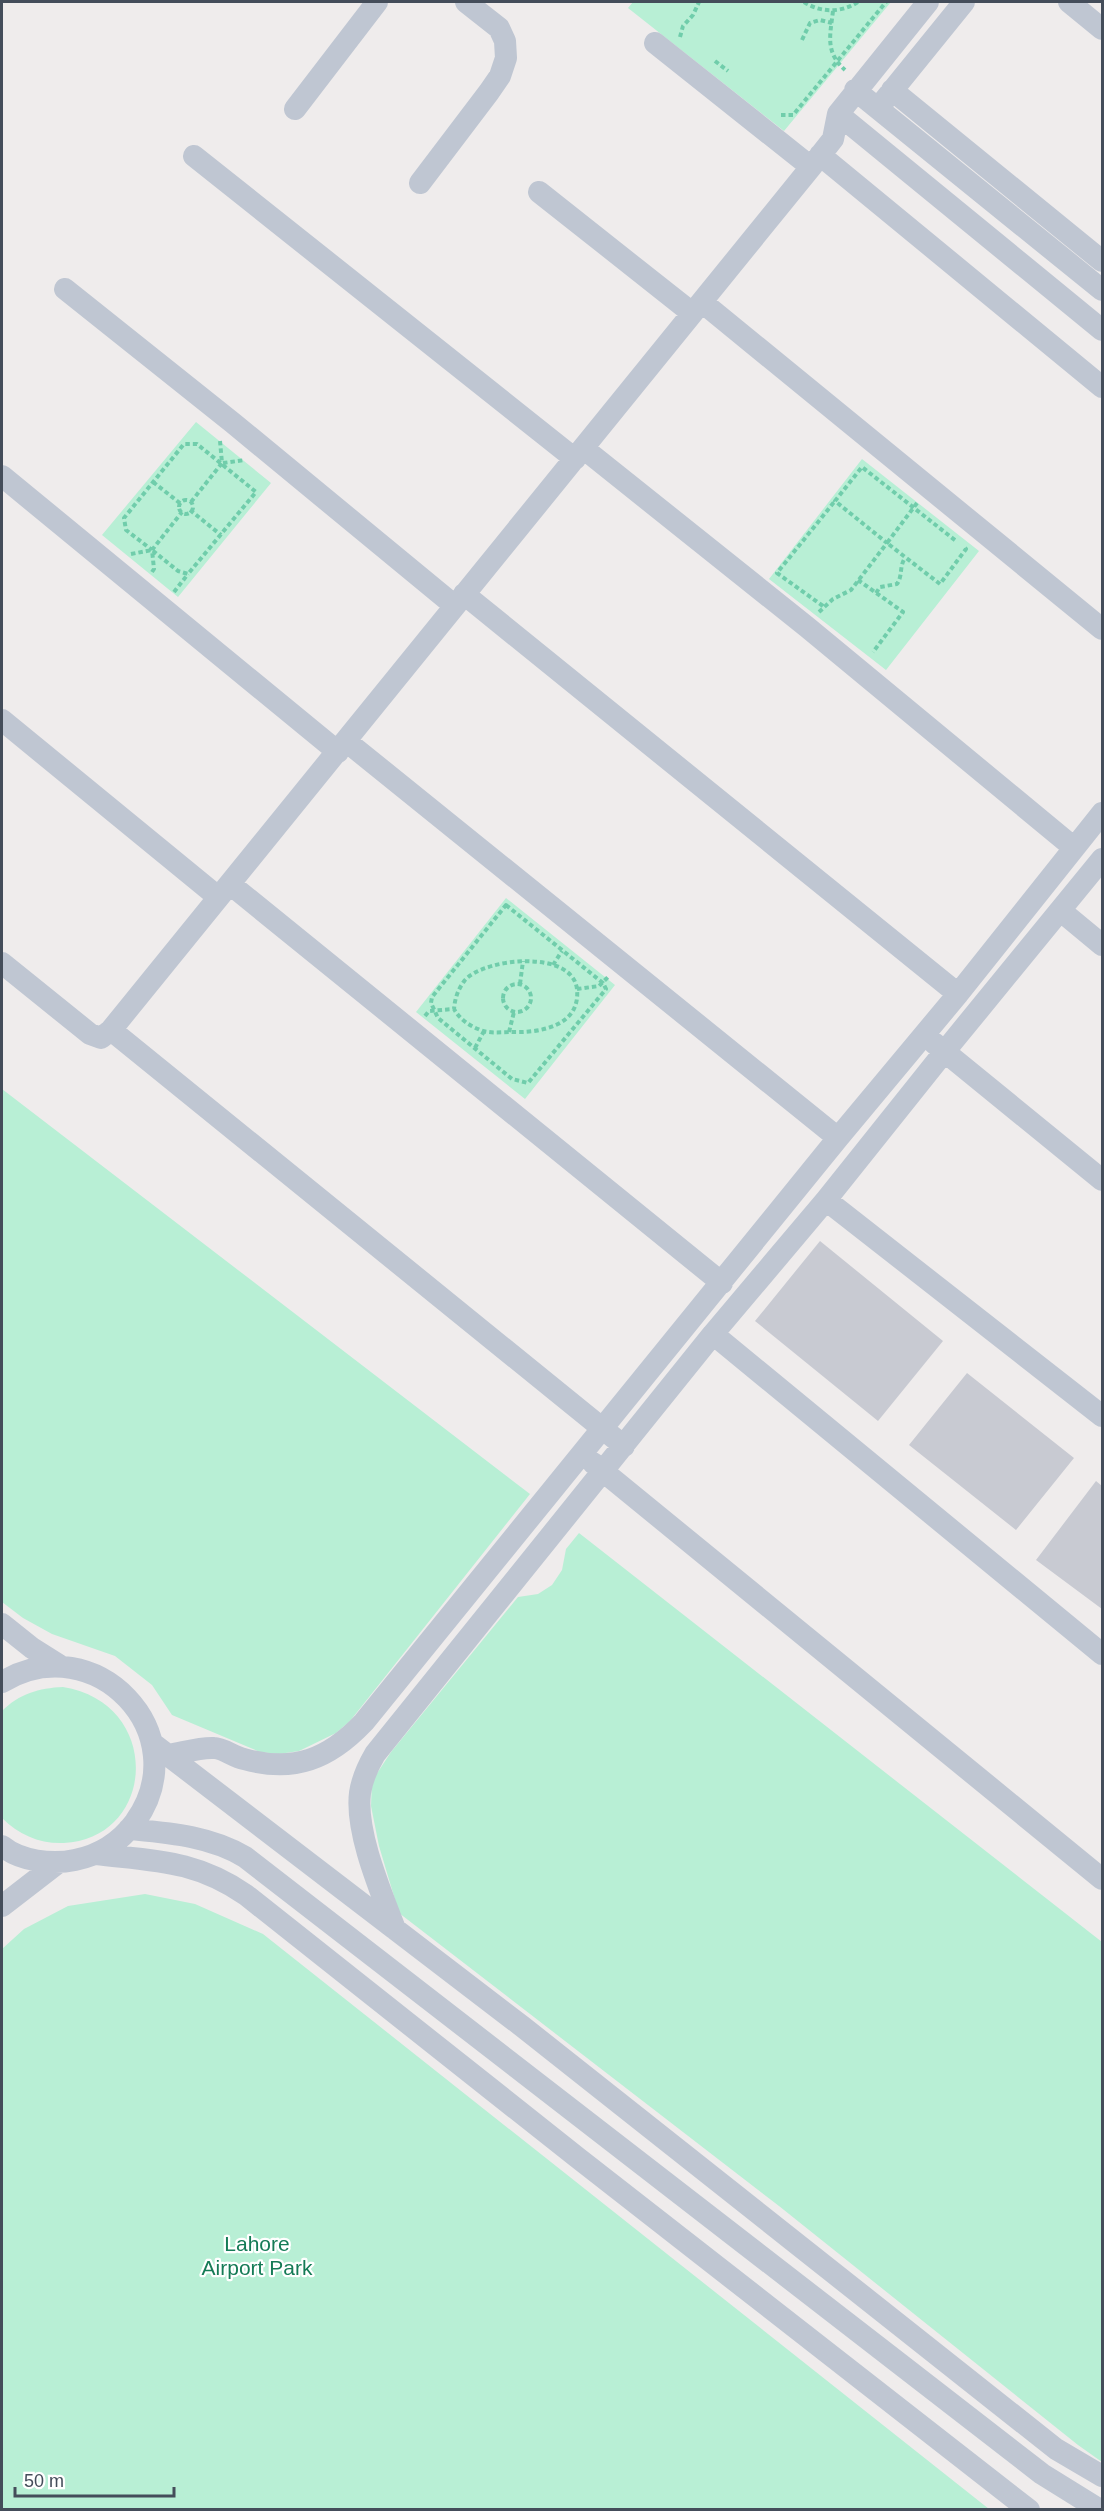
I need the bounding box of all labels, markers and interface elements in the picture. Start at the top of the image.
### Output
park label: Lahore Airport Park [202,2232,313,2279]
scale bar [15,2460,174,2498]
text: 50 m [24,2471,64,2491]

